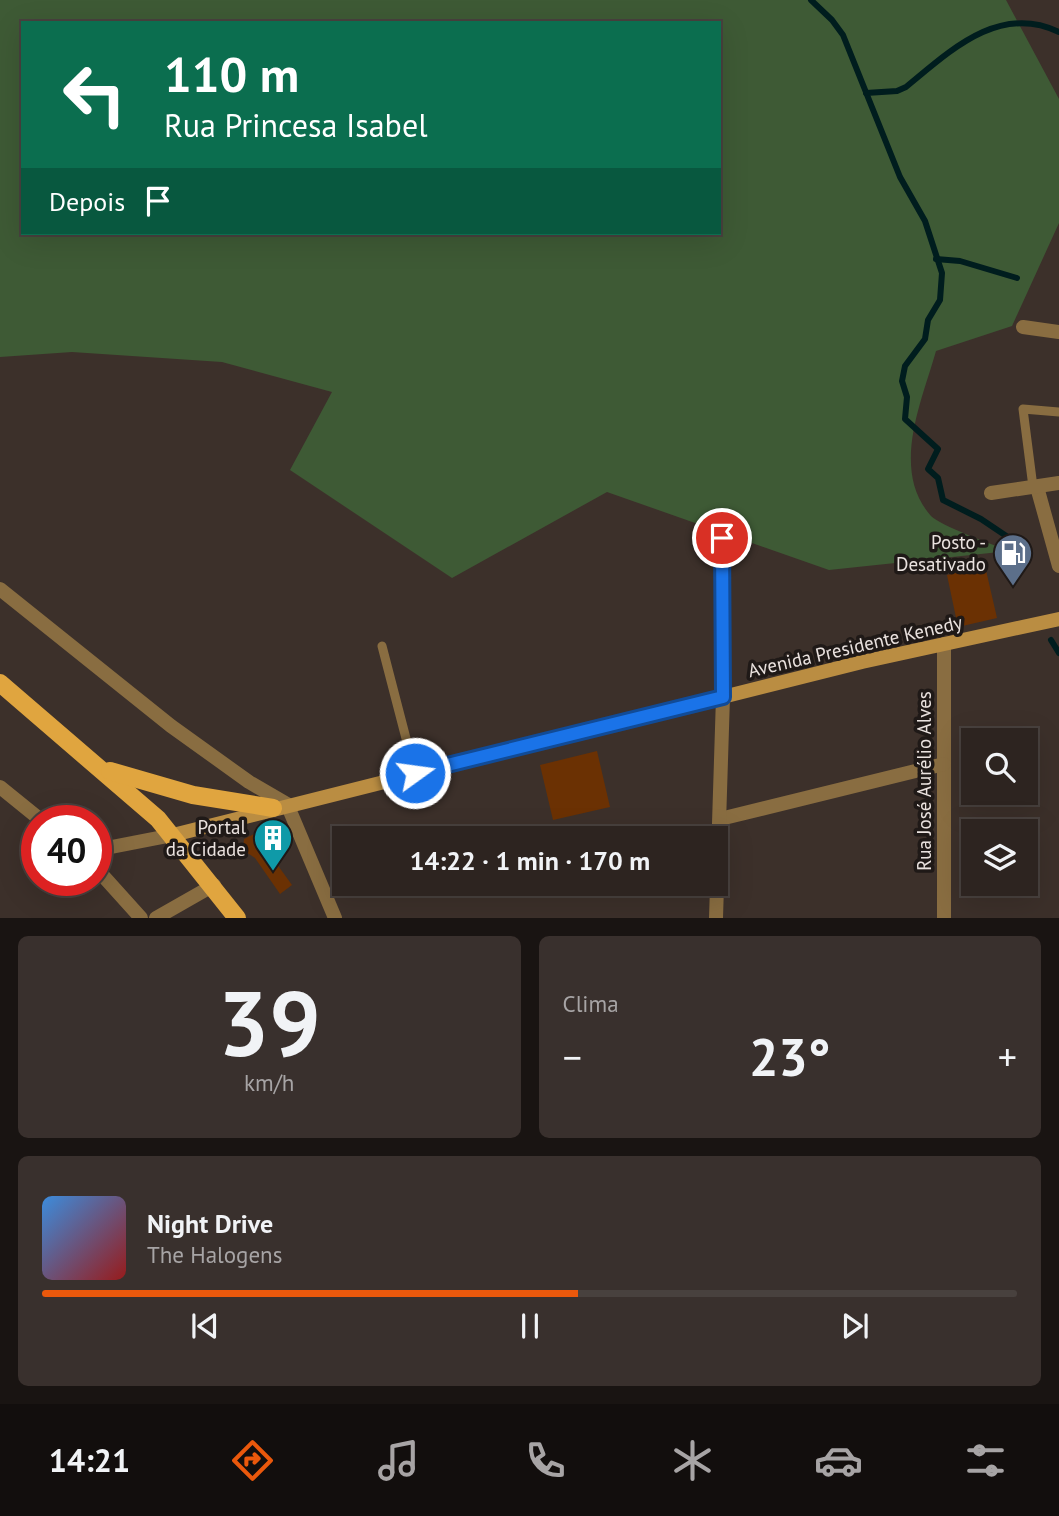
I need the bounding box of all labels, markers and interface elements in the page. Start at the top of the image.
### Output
text: 110 m [164,42,299,106]
icon: left [49,49,140,140]
text: Rua Princesa Isabel [164,104,428,146]
icon: arrive [139,182,177,220]
text: Depois [49,185,125,218]
pin [692,508,752,568]
icon: arrive [703,519,741,557]
place label: Posto - Desativado [896,530,986,576]
fuel station icon: Posto - Desativado [992,532,1034,587]
street label: Avenida Presidente Kenedy [746,610,965,682]
street label: Rua José Aurélio Alves [912,691,936,871]
map controls [961,728,1038,896]
button: search [961,728,1038,805]
position arrow [378,736,452,810]
speed limit sign: 40 [21,805,112,896]
place label: Portal da Cidade [166,815,246,861]
building icon: Portal da Cidade [252,817,294,872]
button: layers [961,819,1038,896]
text: 14:22 · 1 min · 170 m [410,844,650,877]
text: 39 [218,963,321,1081]
text: Clima [563,989,619,1018]
text: 23° [749,1023,831,1090]
text: − [563,1032,582,1081]
text: + [998,1032,1017,1081]
text: km/h [244,1068,294,1097]
text: Night Drive [147,1207,273,1240]
text: The Halogens [147,1240,282,1269]
icon: previous [186,1307,224,1345]
icon: pause [511,1307,549,1345]
icon: next [836,1307,874,1345]
icon: directions [228,1436,277,1485]
icon: music [374,1436,423,1485]
icon: phone [521,1436,570,1485]
icon: climate [668,1436,717,1485]
icon: car [814,1436,863,1485]
icon: filters [961,1436,1010,1485]
text: 14:21 [49,1439,130,1481]

